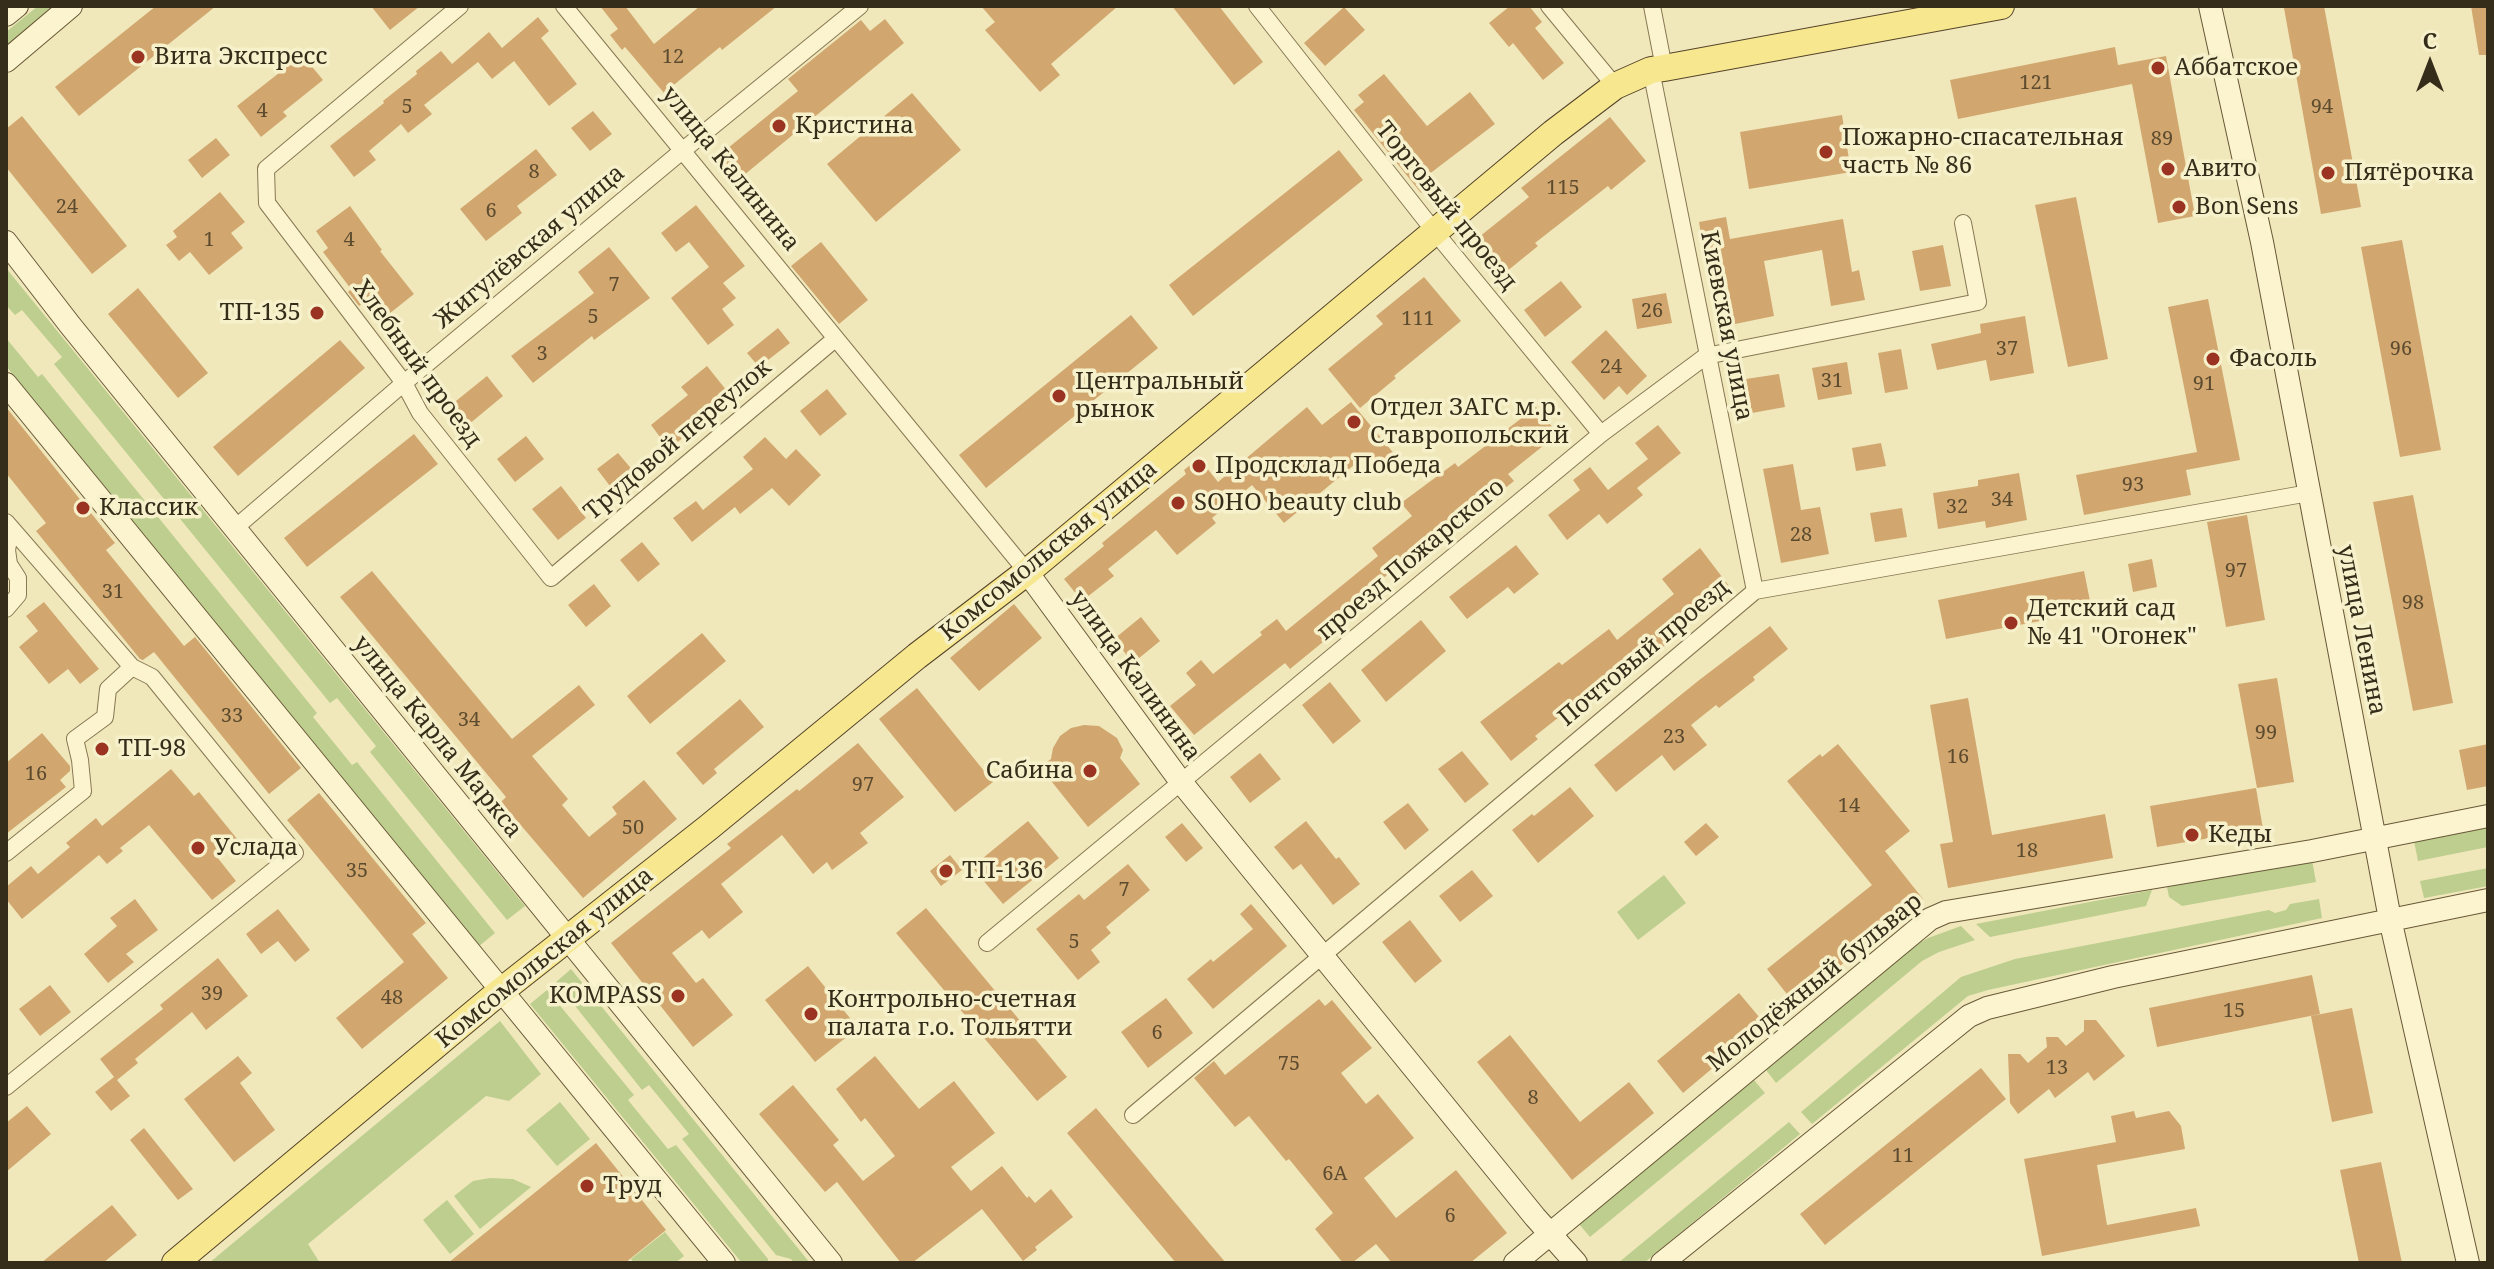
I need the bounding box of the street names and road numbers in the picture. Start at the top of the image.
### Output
street label: улица Калинина [655,81,805,257]
street label: Торговый проезд [1369,116,1523,296]
street label: Жигулёвская улица [429,159,631,335]
street label: Киевская улица [1693,229,1759,423]
street label: Хлебный проезд [347,275,487,453]
street label: Трудовой переулок [579,353,777,527]
street label: Комсомольская улица [935,454,1163,648]
street label: проезд Пожарского [1311,473,1511,647]
street label: улица Ленина [2330,542,2392,718]
street label: Почтовый проезд [1553,573,1735,733]
street label: улица Калинина [1063,585,1207,767]
street label: улица Карла Маркса [346,630,528,844]
street label: Комсомольская улица [431,861,659,1055]
street label: Молодёжный бульвар [1702,888,1928,1078]

